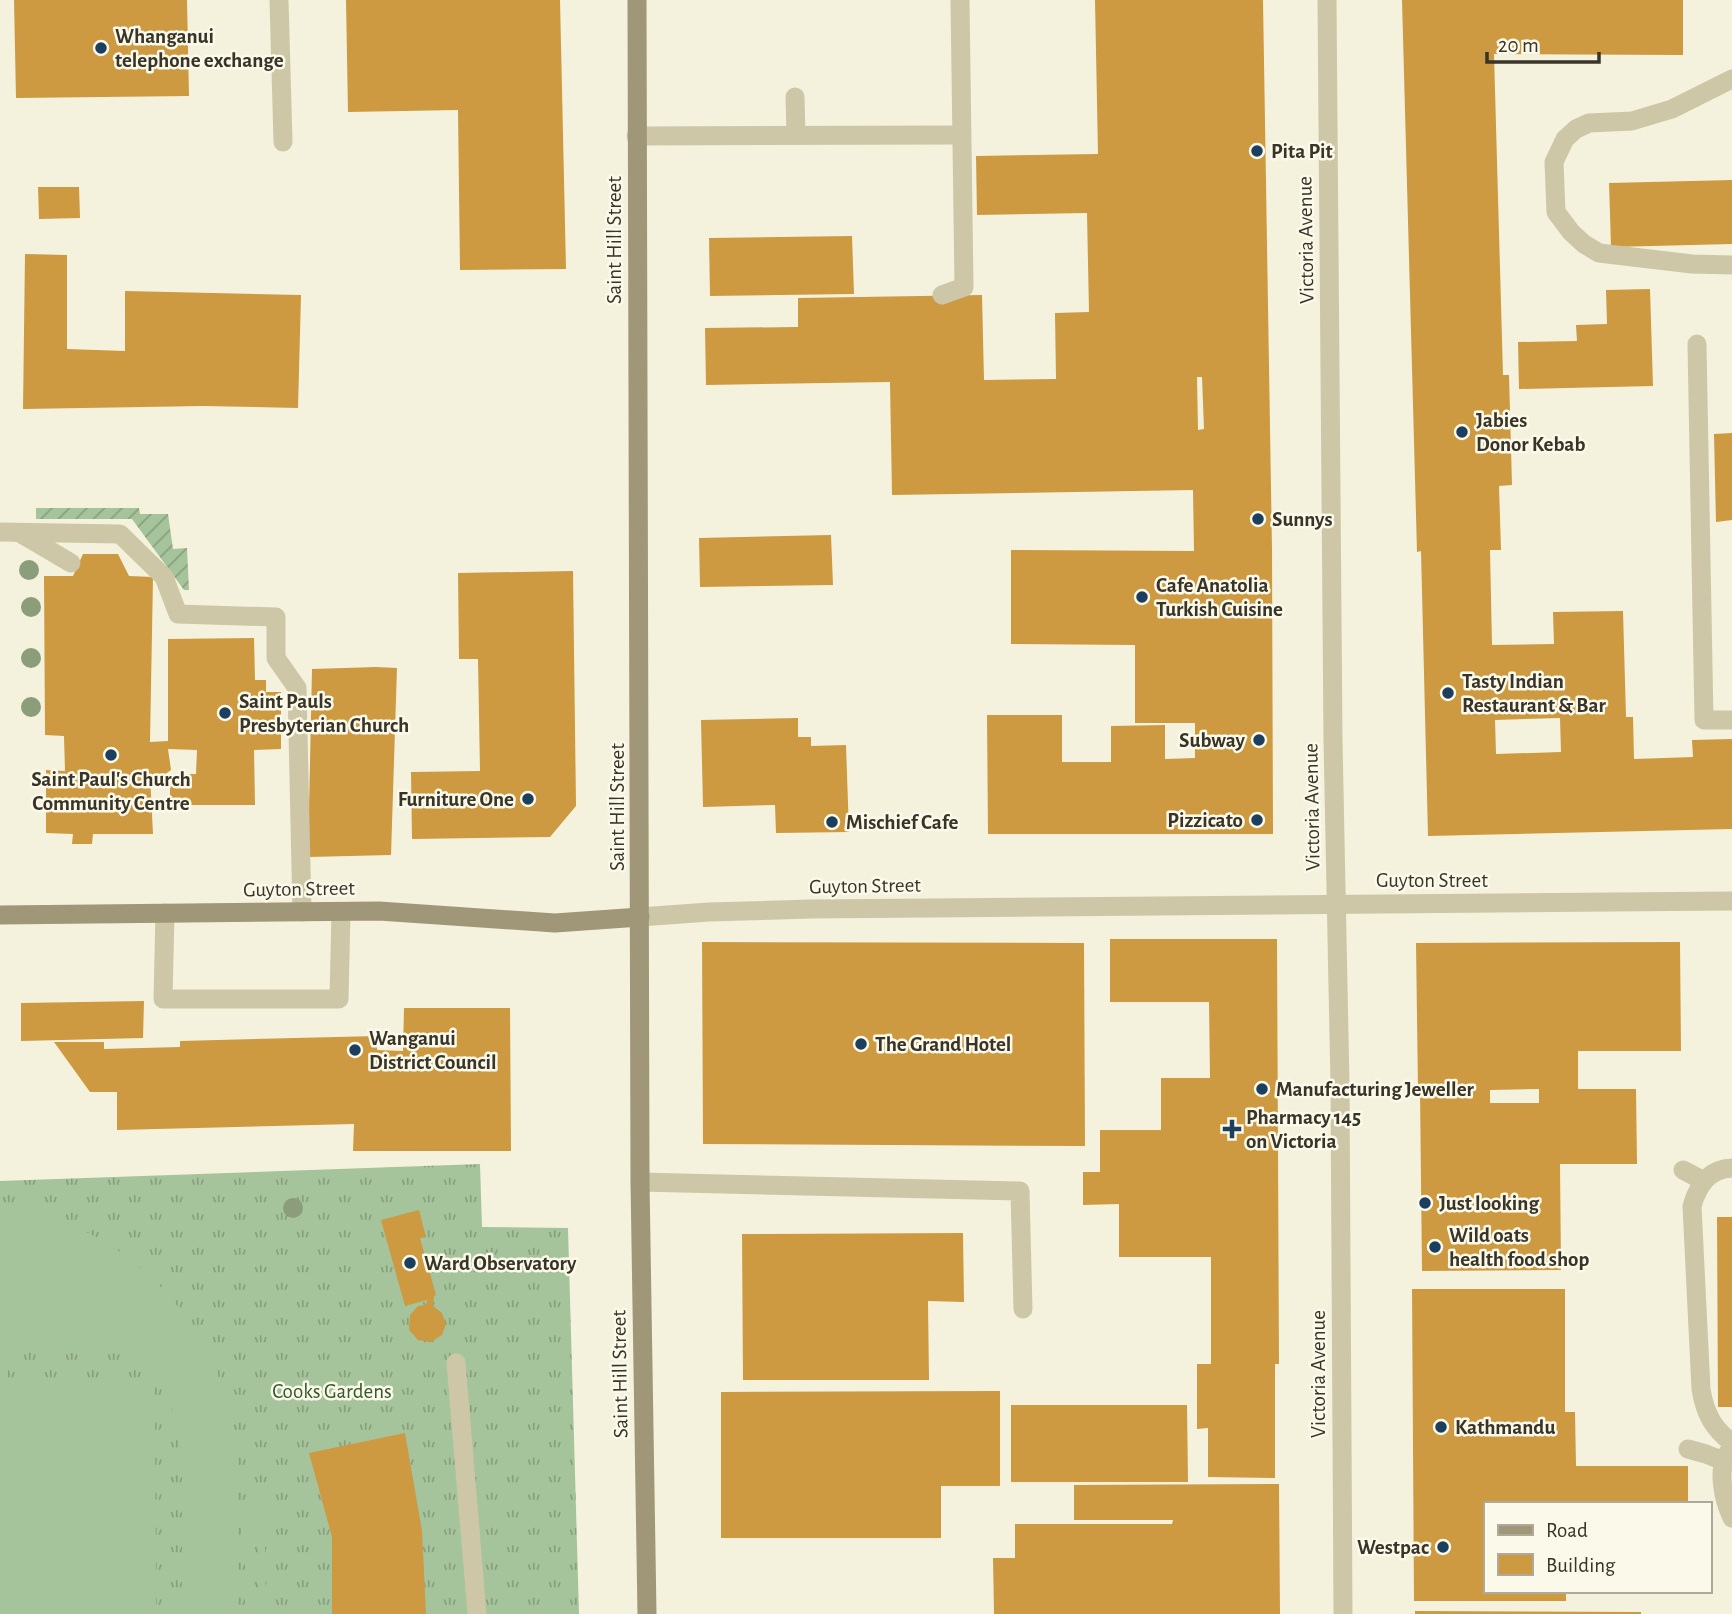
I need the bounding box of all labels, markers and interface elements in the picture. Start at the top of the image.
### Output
scale bar [1487,21,1599,65]
place label: Whanganui telephone exchange [115,26,284,71]
text: 20 m [1498,35,1539,56]
marker: Whanganui telephone exchange [93,40,109,56]
place label: Pita Pit [1271,141,1333,162]
marker: Pita Pit [1249,143,1265,159]
street label: Saint Hill Street [604,176,625,304]
street label: Victoria Avenue [1294,176,1318,304]
place label: Jabies Donor Kebab [1476,410,1585,455]
marker: Jabies Donor Kebab [1454,424,1470,440]
place label: Sunnys [1272,509,1333,530]
marker: Sunnys [1250,511,1266,527]
place label: Cafe Anatolia Turkish Cuisine [1156,575,1283,620]
marker: Cafe Anatolia Turkish Cuisine [1134,589,1150,605]
place label: Tasty Indian Restaurant & Bar [1462,671,1606,716]
marker: Tasty Indian Restaurant & Bar [1440,685,1456,701]
place label: Saint Pauls Presbyterian Church [239,691,409,736]
marker: Saint Pauls Presbyterian Church [217,705,233,721]
place label: Subway [1179,730,1246,751]
marker: Subway [1251,732,1267,748]
street label: Saint Hill Street [607,743,628,871]
street label: Victoria Avenue [1300,743,1324,871]
marker: Saint Paul's Church Community Centre [103,747,119,763]
place label: Saint Paul's Church Community Centre [31,769,191,814]
place label: Furniture One [398,789,514,810]
marker: Furniture One [520,791,536,807]
place label: Pizzicato [1167,810,1243,831]
place label: Mischief Cafe [846,812,958,833]
marker: Pizzicato [1249,812,1265,828]
marker: Mischief Cafe [824,814,840,830]
street label: Guyton Street [1376,870,1488,891]
street label: Guyton Street [809,875,921,897]
street label: Guyton Street [243,878,355,900]
place label: Wanganui District Council [369,1028,496,1073]
place label: The Grand Hotel [875,1034,1011,1055]
marker: The Grand Hotel [853,1036,869,1052]
marker: Wanganui District Council [347,1042,363,1058]
place label: Manufacturing Jeweller [1276,1079,1475,1100]
marker: Manufacturing Jeweller [1254,1081,1270,1097]
place label: Pharmacy 145 on Victoria [1246,1107,1361,1152]
marker: Pharmacy 145 on Victoria [1224,1121,1240,1137]
place label: Just looking [1439,1193,1539,1214]
marker: Just looking [1417,1195,1433,1211]
place label: Wild oats health food shop [1449,1225,1589,1270]
marker: Wild oats health food shop [1427,1239,1443,1255]
place label: Ward Observatory [424,1253,577,1274]
marker: Ward Observatory [402,1255,418,1271]
street label: Saint Hill Street [608,1310,632,1438]
street label: Victoria Avenue [1308,1310,1329,1438]
park label: Cooks Gardens [272,1381,392,1402]
place label: Kathmandu [1455,1417,1555,1438]
marker: Kathmandu [1433,1419,1449,1435]
legend [1484,1502,1711,1593]
text: Road [1546,1520,1588,1541]
place label: Westpac [1357,1537,1429,1558]
marker: Westpac [1435,1539,1451,1555]
text: Building [1546,1555,1616,1576]

